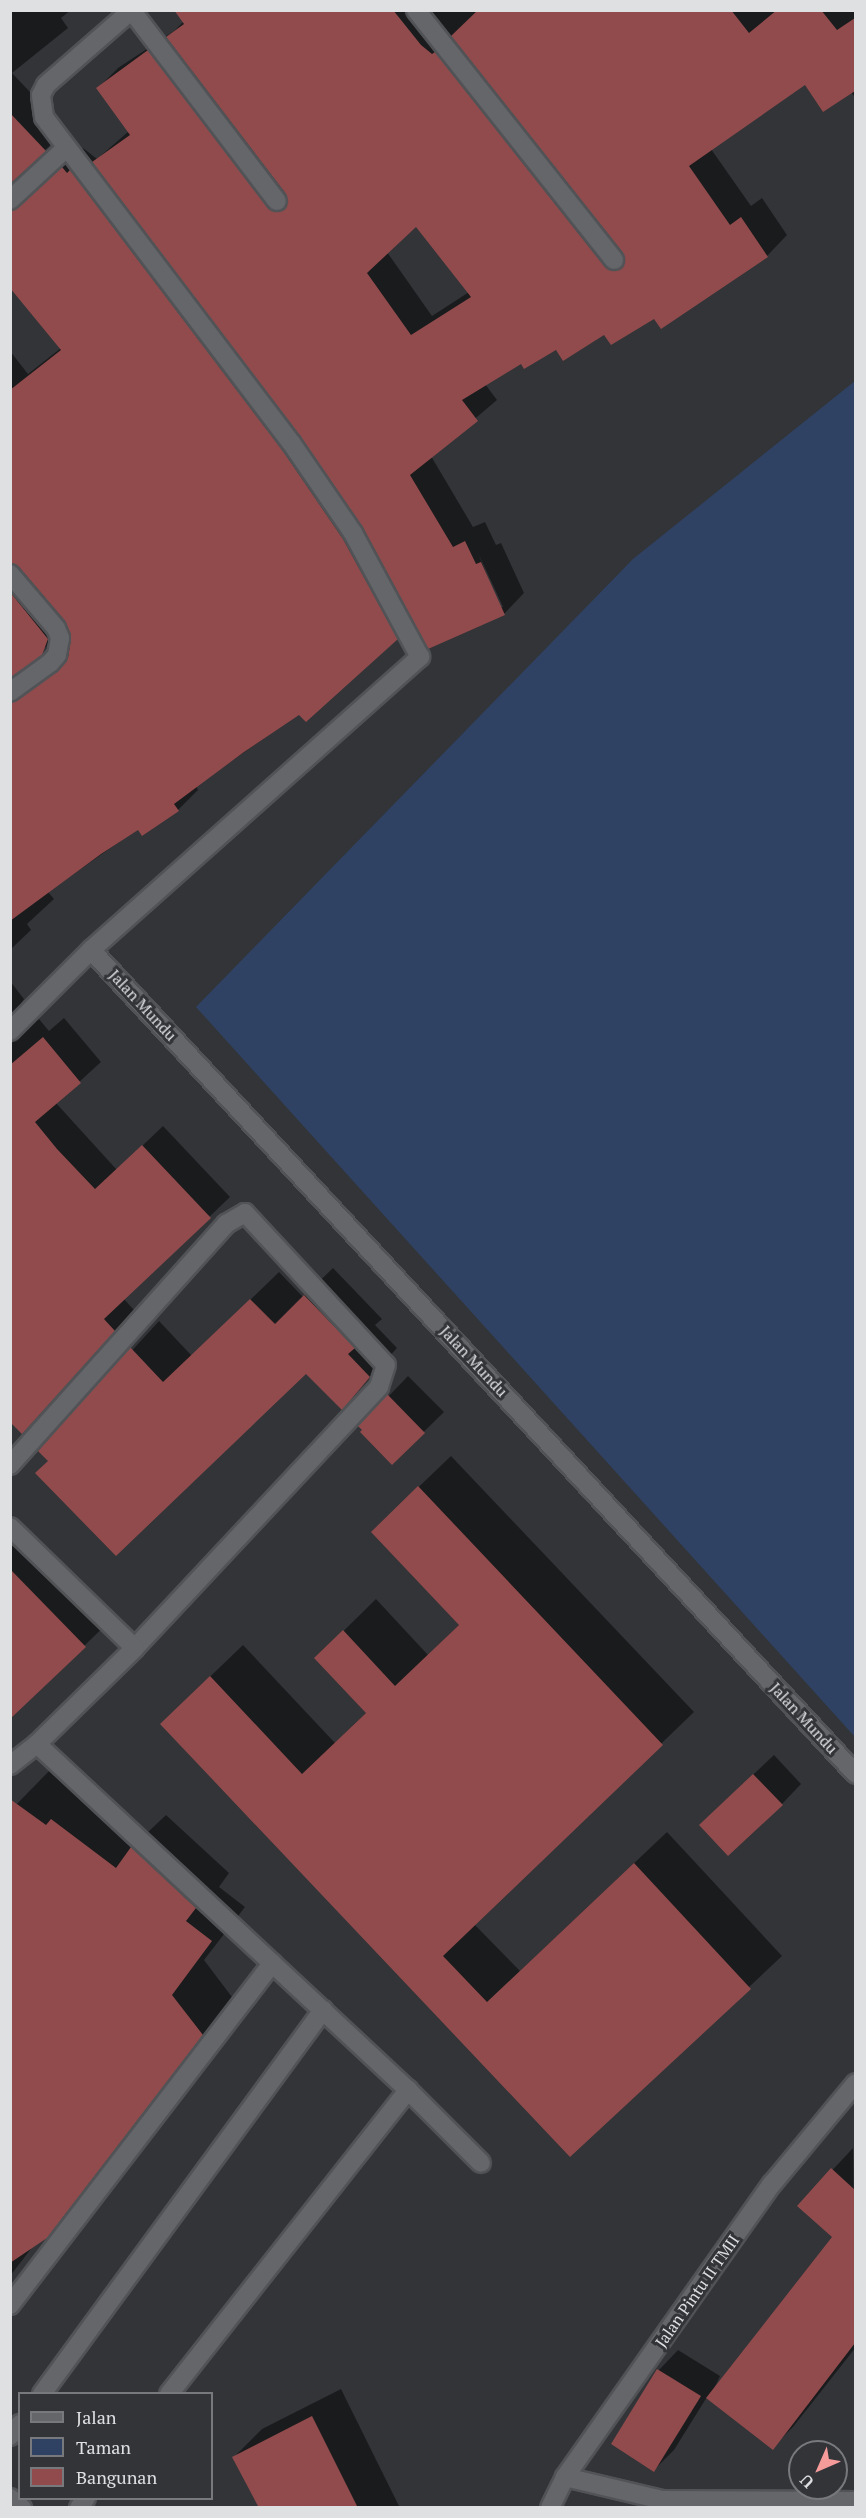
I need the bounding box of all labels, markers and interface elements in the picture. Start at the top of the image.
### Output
street label: Jalan Mundu [105,965,181,1045]
street label: Jalan Mundu [436,1321,512,1401]
street label: Jalan Mundu [766,1678,842,1758]
street label: Jalan Pintu II TMII [651,2231,743,2351]
legend [18,2392,213,2500]
text: Jalan [76,2405,116,2429]
text: Taman [76,2435,131,2459]
north arrow [788,2440,848,2500]
text: Bangunan [76,2465,157,2489]
text: U [795,2469,819,2493]

